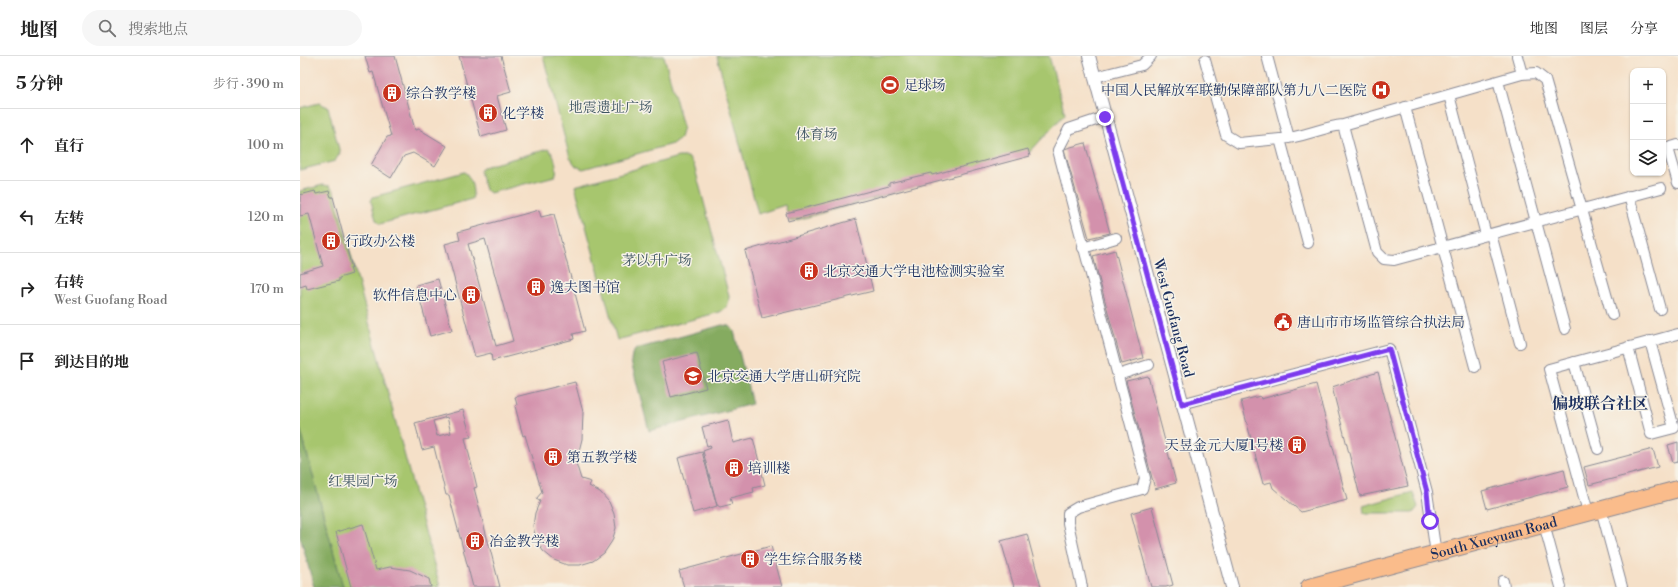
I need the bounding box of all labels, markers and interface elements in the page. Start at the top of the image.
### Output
search box [82,10,362,46]
icon: search [96,17,118,39]
text: 地图 [20,18,58,42]
text: 搜索地点 [128,20,188,39]
text: 地图 [1530,20,1558,38]
text: 图层 [1580,20,1608,38]
text: 分享 [1630,20,1658,38]
map controls [1630,68,1666,176]
button: + [1630,68,1666,104]
text: 5 分钟 [16,73,63,95]
sports icon: 足球场 [879,74,901,96]
text: 步行 · 390 m [213,76,284,92]
place label: 足球场 [904,77,946,95]
hospital icon: 中国人民解放军联勤保障部队第九八二医院 [1370,79,1392,101]
building icon: 综合教学楼 [381,82,403,104]
place label: 中国人民解放军联勤保障部队第九八二医院 [1101,82,1367,100]
place label: 综合教学楼 [406,85,476,103]
park label: 地震遗址广场 [569,99,653,117]
building icon: 化学楼 [477,102,499,124]
button: − [1630,104,1666,140]
place label: 化学楼 [502,105,544,123]
route end [1096,108,1114,126]
park label: 体育场 [796,126,838,144]
icon: ahead [16,134,38,156]
text: 直行 [54,137,84,156]
text: 100 m [248,137,284,153]
button: layers [1630,140,1666,176]
icon: left [16,206,38,228]
text: 左转 [54,209,84,228]
text: 120 m [248,209,284,225]
building icon: 行政办公楼 [320,230,342,252]
place label: 行政办公楼 [345,233,415,251]
park label: 茅以升广场 [622,252,692,270]
street label: West Guofang Road [1148,256,1198,380]
building icon: 北京交通大学电池检测实验室 [798,260,820,282]
place label: 北京交通大学电池检测实验室 [823,263,1005,281]
text: 右转 [54,273,84,292]
building icon: 逸夫图书馆 [525,276,547,298]
icon: right [16,278,38,300]
place label: 逸夫图书馆 [550,279,620,297]
text: 170 m [250,281,284,297]
building icon: 软件信息中心 [460,284,482,306]
place label: 软件信息中心 [373,287,457,305]
text: West Guofang Road [54,292,167,308]
public building icon: 唐山市市场监管综合执法局 [1272,311,1294,333]
place label: 唐山市市场监管综合执法局 [1297,314,1465,332]
icon: arrive [16,350,38,372]
text: 到达目的地 [54,353,129,372]
school or university icon: 北京交通大学唐山研究院 [682,365,704,387]
place label: 北京交通大学唐山研究院 [707,368,861,386]
district label: 偏坡联合社区 [1552,394,1648,414]
building icon: 天昱金元大厦1号楼 [1286,434,1308,456]
place label: 天昱金元大厦1号楼 [1165,437,1283,455]
building icon: 第五教学楼 [542,446,564,468]
place label: 第五教学楼 [567,449,637,467]
building icon: 培训楼 [723,457,745,479]
place label: 培训楼 [748,460,790,478]
park label: 红果园广场 [328,473,398,491]
route start [1421,512,1439,530]
street label: South Xueyuan Road [1429,514,1559,564]
building icon: 冶金教学楼 [464,530,486,552]
place label: 冶金教学楼 [489,533,559,551]
building icon: 学生综合服务楼 [739,548,761,570]
place label: 学生综合服务楼 [764,551,862,569]

